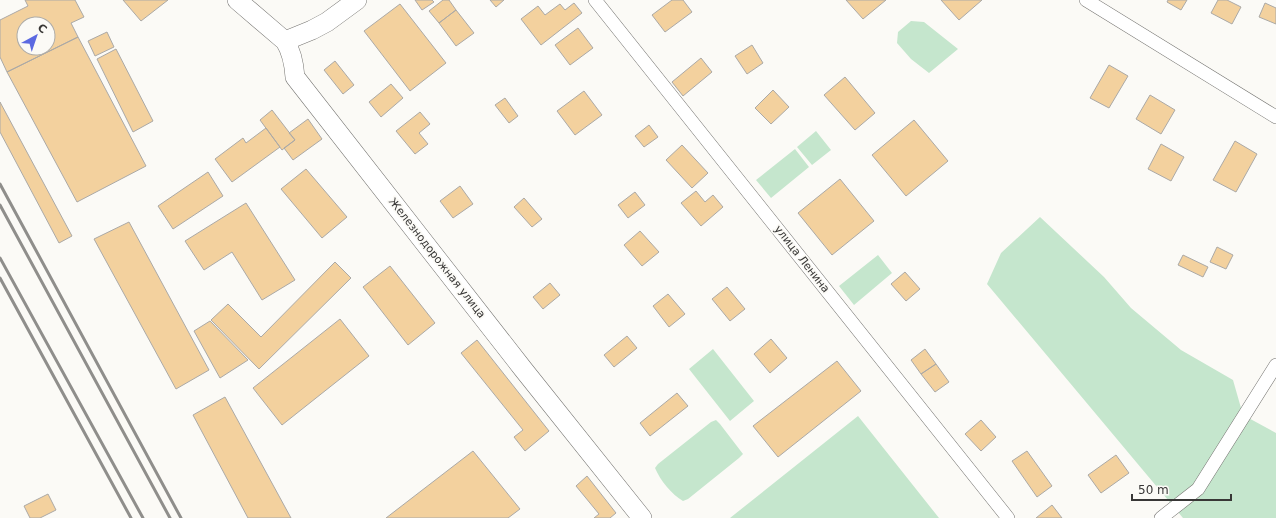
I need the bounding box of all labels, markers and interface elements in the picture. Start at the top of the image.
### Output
north arrow [16,16,56,56]
text: С [35,21,49,36]
street label: Железнодорожная улица [386,195,488,321]
street label: улица Ленина [772,223,832,295]
scale bar [1132,476,1231,502]
text: 50 m [1138,483,1169,497]

